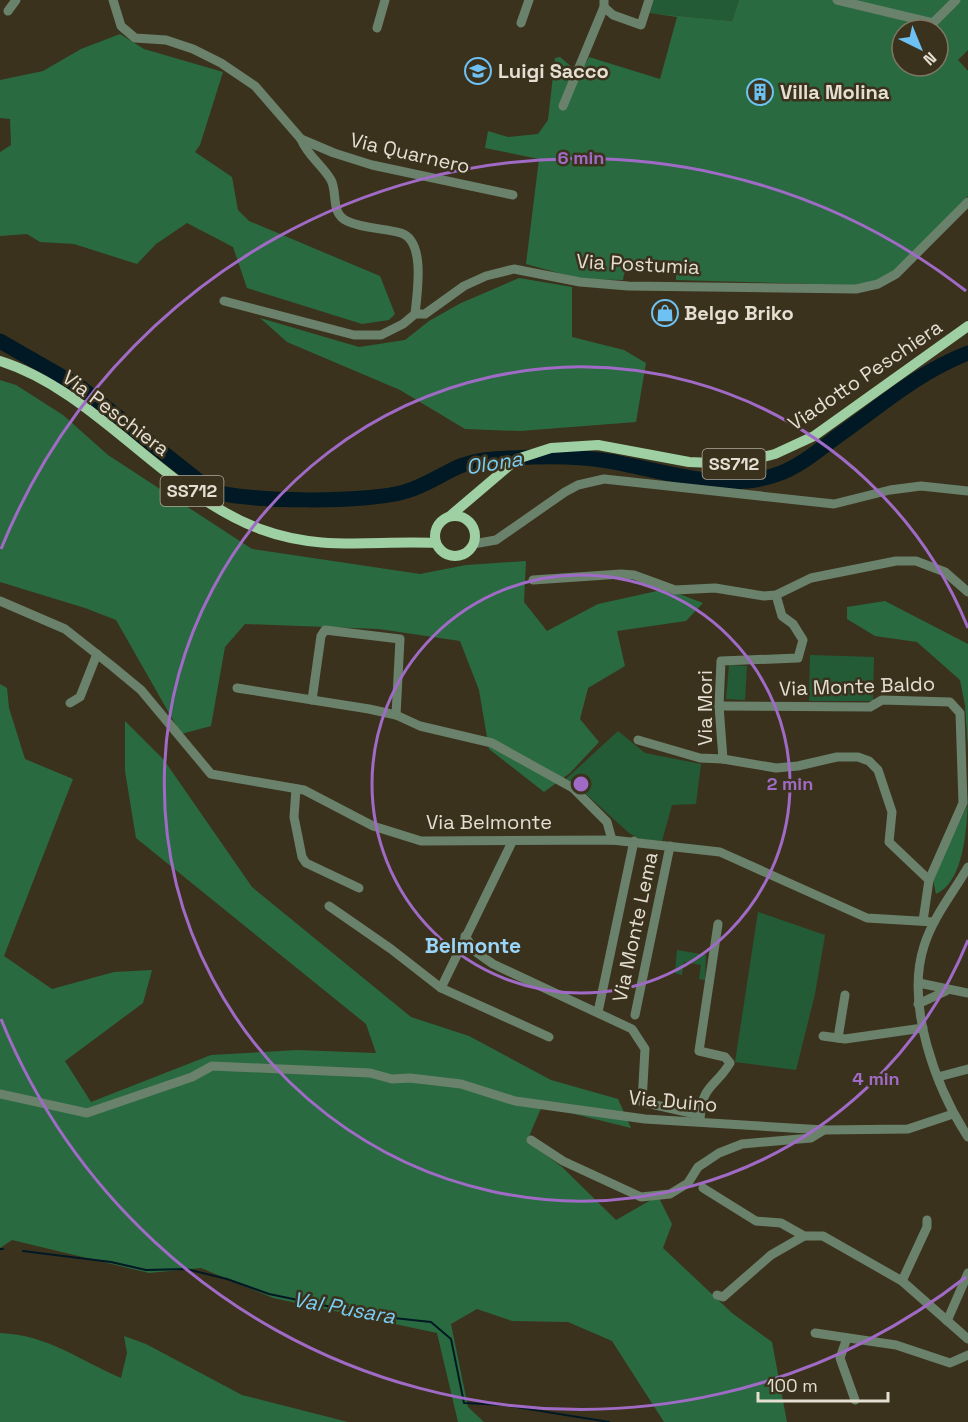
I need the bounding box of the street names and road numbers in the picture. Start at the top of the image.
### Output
street label: Via Quarnero [348,127,472,179]
street label: Via Postumia [576,248,700,280]
street label: Viadotto Peschiera [783,314,947,436]
street label: Via Peschiera [57,364,175,462]
road number: SS712 [702,449,766,479]
road number: SS712 [160,476,224,506]
street label: Via Mori [692,670,718,746]
street label: Via Monte Baldo [778,670,936,702]
street label: Via Belmonte [426,809,552,835]
street label: Via Monte Lema [606,850,664,1004]
street label: Via Duino [628,1084,718,1118]

